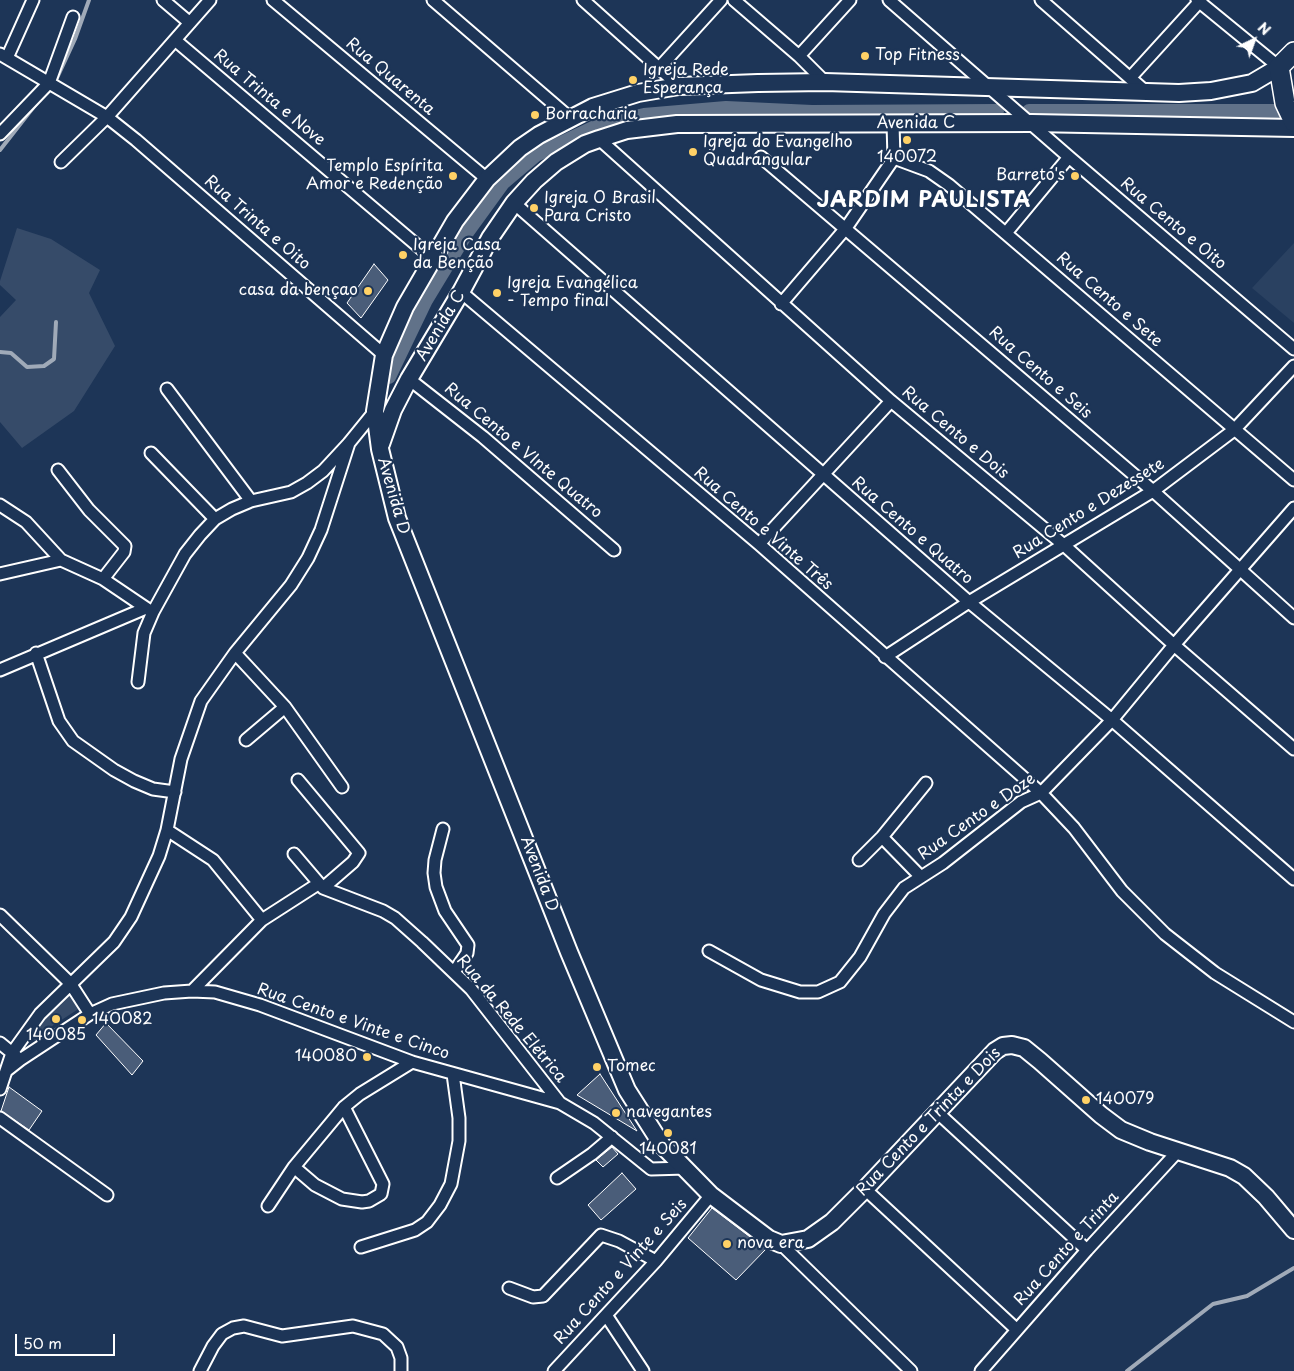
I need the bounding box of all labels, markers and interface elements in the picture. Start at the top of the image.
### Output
north arrow [1229,15,1279,65]
text: N [1253,17,1276,40]
street label: Rua Quarenta [342,34,438,120]
street label: Rua Trinta e Nove [209,46,329,150]
place label: Top Fitness [875,46,960,66]
marker: Top Fitness [859,50,871,62]
place label: Igreja Rede Esperança [643,61,729,99]
marker: Igreja Rede Esperança [627,74,639,86]
place label: Borracharia [545,105,638,125]
marker: Borracharia [529,109,541,121]
street label: Avenida C [877,114,955,134]
place label: Igreja do Evangelho Quadrangular [703,133,853,171]
marker: 140072 [901,134,913,146]
marker: Igreja do Evangelho Quadrangular [687,146,699,158]
place label: 140072 [877,148,937,168]
place label: Templo Espírita Amor e Redenção [306,157,443,195]
place label: Barreto's [996,166,1065,186]
marker: Templo Espírita Amor e Redenção [447,170,459,182]
marker: Barreto's [1069,170,1081,182]
street label: Rua Trinta e Oito [200,172,314,274]
street label: Rua Cento e Oito [1116,174,1230,274]
district label: JARDIM PAULISTA [816,188,1032,214]
place label: Igreja O Brasil Para Cristo [544,189,656,227]
marker: Igreja O Brasil Para Cristo [528,202,540,214]
place label: Igreja Casa da Benção [413,236,501,274]
marker: Igreja Casa da Benção [397,249,409,261]
street label: Rua Cento e Sete [1052,249,1166,351]
place label: Igreja Evangélica - Tempo final [507,274,638,312]
place label: casa da bençao [239,281,358,301]
marker: casa da bençao [362,285,374,297]
street label: Avenida C [413,287,469,365]
marker: Igreja Evangélica - Tempo final [491,287,503,299]
street label: Rua Cento e Seis [985,323,1095,423]
street label: Rua Cento e VInte Quatro [440,379,606,523]
street label: Rua Cento e Dois [898,383,1012,483]
street label: Avenida D [373,455,413,537]
street label: Rua Cento e Dezessete [1010,455,1168,563]
street label: Rua Cento e Vinte Três [690,463,836,595]
street label: Rua Cento e Quatro [847,473,977,589]
street label: Rua Cento e Doze [915,769,1039,865]
street label: Avenida D [516,834,562,914]
street label: Rua da Rede Elétrica [452,951,570,1087]
street label: Rua Cento e Vinte e Cinco [254,980,452,1064]
place label: 140082 [92,1010,152,1030]
marker: 140085 [50,1013,62,1025]
marker: 140082 [76,1014,88,1026]
place label: 140085 [26,1026,86,1046]
street label: Rua Cento e Trinta e Dois [853,1044,1005,1200]
place label: 140080 [295,1047,357,1067]
marker: 140080 [361,1051,373,1063]
place label: Tomec [607,1057,656,1077]
marker: Tomec [591,1061,603,1073]
place label: 140079 [1096,1090,1154,1110]
marker: 140079 [1080,1094,1092,1106]
place label: navegantes [626,1103,712,1123]
marker: navegantes [610,1107,622,1119]
marker: 140081 [662,1127,674,1139]
place label: 140081 [639,1140,697,1160]
street label: Rua Cento e Trinta [1011,1188,1123,1310]
street label: Rua Cento e Vinte e Seis [551,1195,691,1349]
place label: nova era [737,1234,804,1254]
marker: nova era [721,1238,733,1250]
scale bar [18,1324,118,1356]
text: 50 m [23,1331,62,1354]

